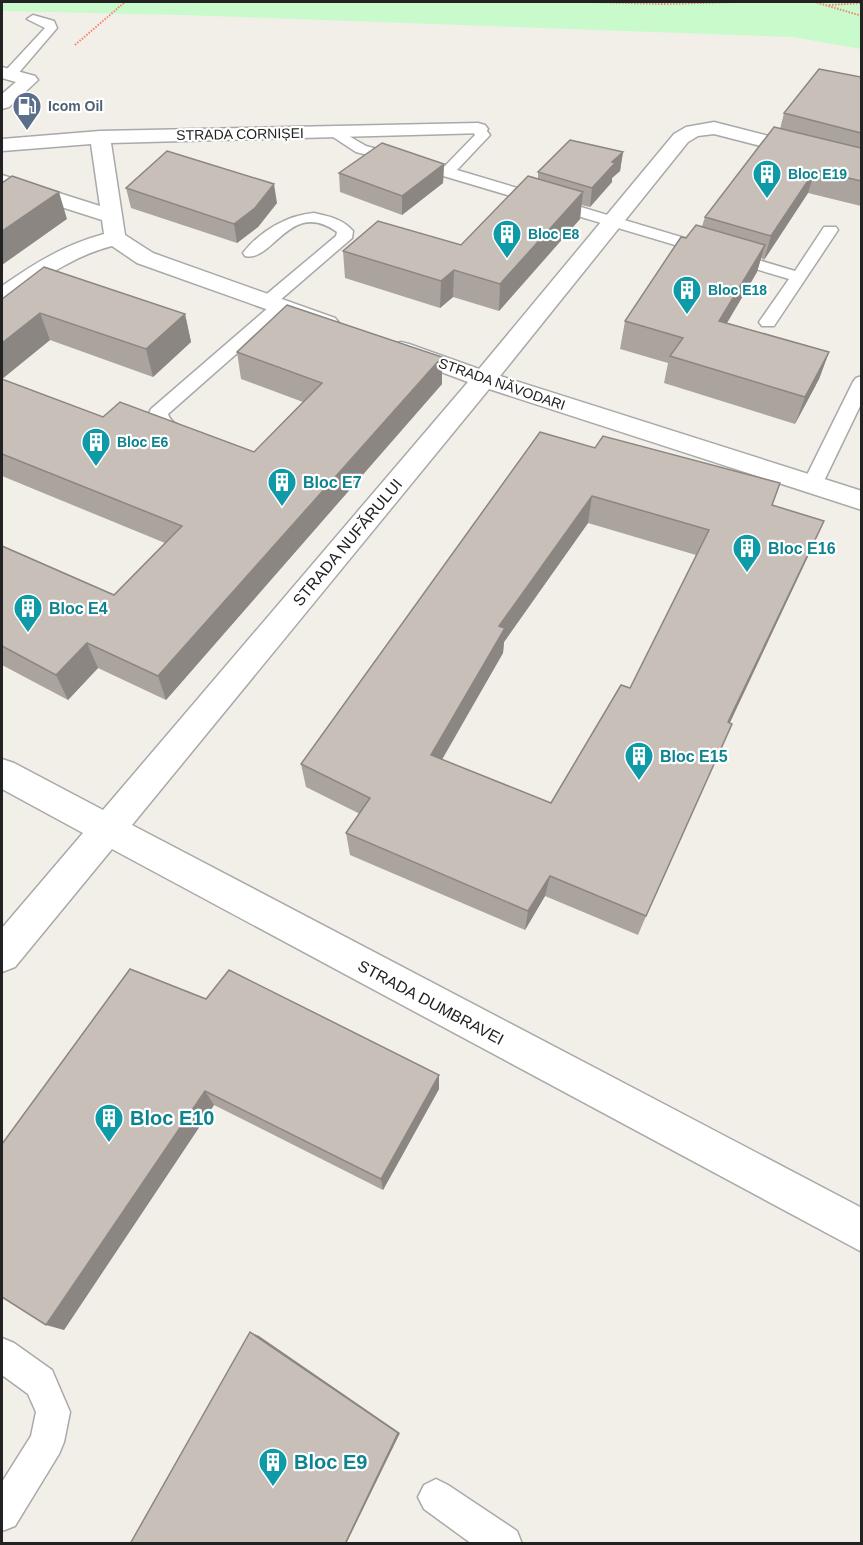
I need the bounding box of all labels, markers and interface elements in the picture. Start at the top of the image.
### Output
fuel station icon: Icom Oil [11,90,43,132]
place label: Icom Oil [48,98,103,114]
street label: STRADA CORNIȘEI [176,125,304,143]
building icon: Bloc E19 [751,158,783,200]
place label: Bloc E19 [788,166,847,182]
building icon: Bloc E8 [491,218,523,260]
place label: Bloc E8 [528,226,580,242]
building icon: Bloc E18 [671,274,703,316]
place label: Bloc E18 [708,282,767,298]
street label: STRADA NĂVODARI [437,355,567,413]
building icon: Bloc E6 [80,426,112,468]
place label: Bloc E6 [117,434,169,450]
building icon: Bloc E7 [266,466,298,508]
place label: Bloc E7 [303,474,362,491]
street label: STRADA NUFĂRULUI [289,475,405,609]
building icon: Bloc E16 [731,532,763,574]
place label: Bloc E16 [768,540,836,557]
building icon: Bloc E4 [12,592,44,634]
place label: Bloc E4 [49,600,108,617]
building icon: Bloc E15 [623,740,655,782]
place label: Bloc E15 [660,748,728,765]
street label: STRADA DUMBRAVEI [355,957,506,1048]
building icon: Bloc E10 [93,1102,125,1144]
place label: Bloc E10 [130,1107,214,1129]
building icon: Bloc E9 [257,1446,289,1488]
place label: Bloc E9 [294,1451,367,1473]

